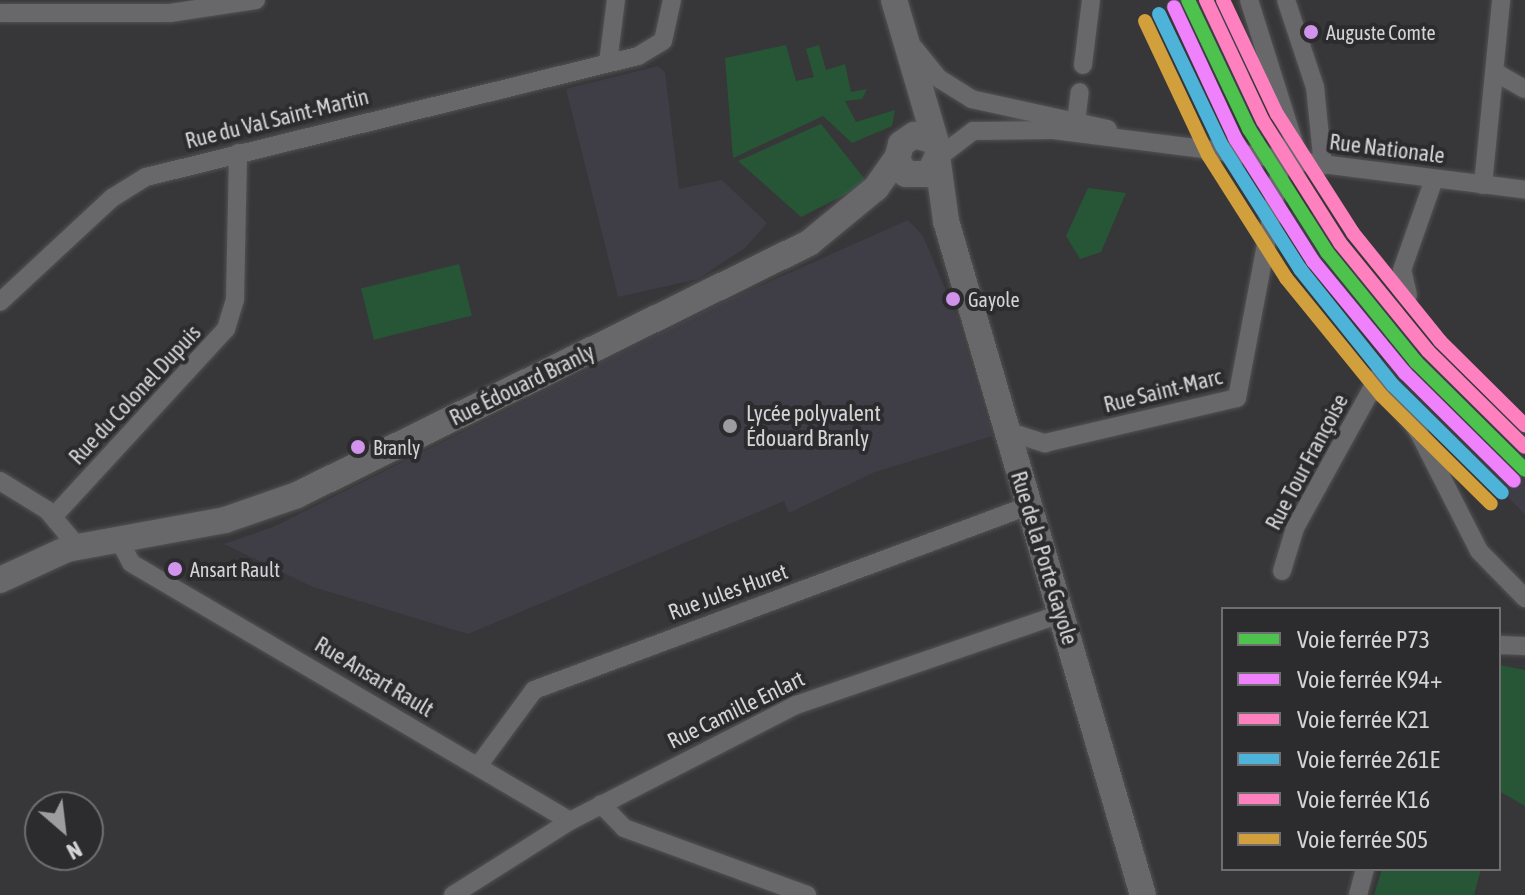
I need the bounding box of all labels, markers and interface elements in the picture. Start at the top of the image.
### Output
place label: Auguste Comte [1326,20,1436,44]
marker: Auguste Comte [1303,24,1319,40]
street label: Rue du Val Saint-Martin [182,83,372,155]
street label: Rue Nationale [1328,129,1446,169]
place label: Gayole [968,287,1020,311]
marker: Gayole [945,291,961,307]
street label: Rue du Colonel Dupuis [64,320,206,470]
street label: Rue Édouard Branly [445,339,599,431]
street label: Rue Saint-Marc [1101,364,1225,418]
street label: Rue Tour Françoise [1260,390,1354,534]
place label: Lycée polyvalent Édouard Branly [746,400,881,452]
marker: Lycée polyvalent Édouard Branly [721,417,739,435]
place label: Branly [373,435,420,459]
marker: Branly [350,439,366,455]
street label: Rue de la Porte Gayole [1005,468,1083,648]
place label: Ansart Rault [190,557,280,581]
street label: Rue Jules Huret [665,558,791,626]
marker: Ansart Rault [167,561,183,577]
legend [1221,607,1501,871]
text: Voie ferrée P73 [1297,626,1430,653]
street label: Rue Ansart Rault [310,631,438,723]
street label: Rue Camille Enlart [663,666,809,754]
text: Voie ferrée K94+ [1297,666,1442,693]
text: Voie ferrée K21 [1297,706,1430,733]
text: Voie ferrée 261E [1297,746,1440,773]
text: Voie ferrée K16 [1297,786,1430,813]
north arrow [24,791,104,871]
text: Voie ferrée S05 [1297,826,1428,853]
text: N [62,836,86,865]

